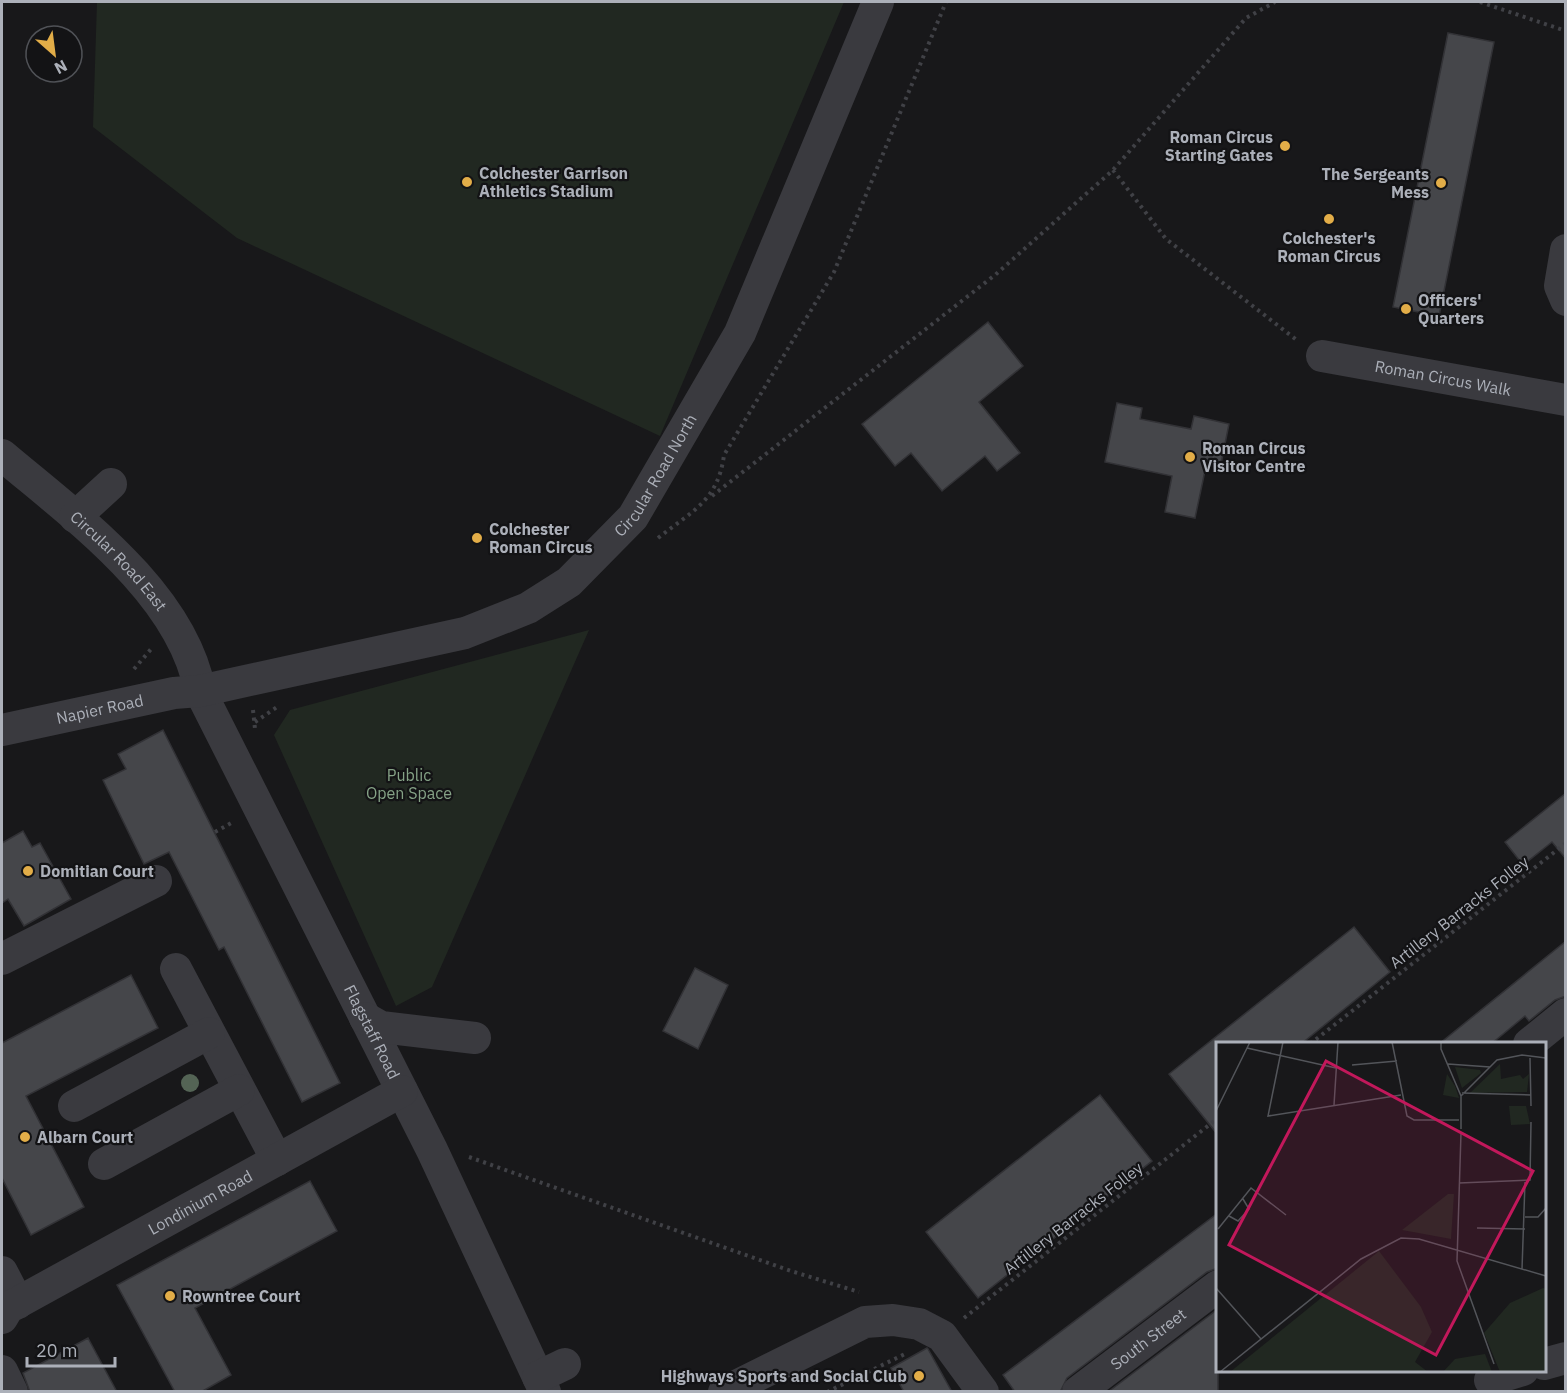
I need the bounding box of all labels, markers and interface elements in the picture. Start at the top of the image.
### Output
north arrow [24,24,84,84]
text: N [51,56,71,79]
place label: Roman Circus Starting Gates [1165,127,1273,165]
marker: Roman Circus Starting Gates [1278,139,1292,153]
place label: Colchester Garrison Athletics Stadium [479,163,628,201]
place label: The Sergeants Mess [1322,164,1429,202]
marker: Colchester Garrison Athletics Stadium [460,175,474,189]
marker: The Sergeants Mess [1434,176,1448,190]
marker: Colchester's Roman Circus [1322,212,1336,226]
place label: Colchester's Roman Circus [1277,228,1381,266]
place label: Officers' Quarters [1418,290,1484,328]
marker: Officers' Quarters [1399,302,1413,316]
street label: Roman Circus Walk [1373,356,1513,400]
street label: Circular Road North [610,410,701,541]
place label: Roman Circus Visitor Centre [1202,438,1306,476]
marker: Roman Circus Visitor Centre [1183,450,1197,464]
street label: Circular Road East [66,507,171,615]
place label: Colchester Roman Circus [489,519,593,557]
marker: Colchester Roman Circus [470,531,484,545]
street label: Napier Road [54,690,145,728]
park label: Public Open Space [366,765,452,803]
street label: Artillery Barracks Folley [1385,851,1533,972]
place label: Domitian Court [40,861,154,881]
marker: Domitian Court [21,864,35,878]
street label: Flagstaff Road [340,981,404,1082]
inset map [1216,1042,1546,1372]
place label: Albarn Court [37,1127,133,1147]
marker: Albarn Court [18,1130,32,1144]
street label: Artillery Barracks Folley [999,1157,1147,1278]
street label: Londinium Road [145,1165,256,1239]
place label: Rowntree Court [182,1286,300,1306]
marker: Rowntree Court [163,1289,177,1303]
street label: South Street [1106,1304,1190,1374]
scale bar [27,1330,116,1368]
text: 20 m [36,1339,78,1362]
place label: Highways Sports and Social Club [661,1366,907,1386]
marker: Highways Sports and Social Club [912,1369,926,1383]

